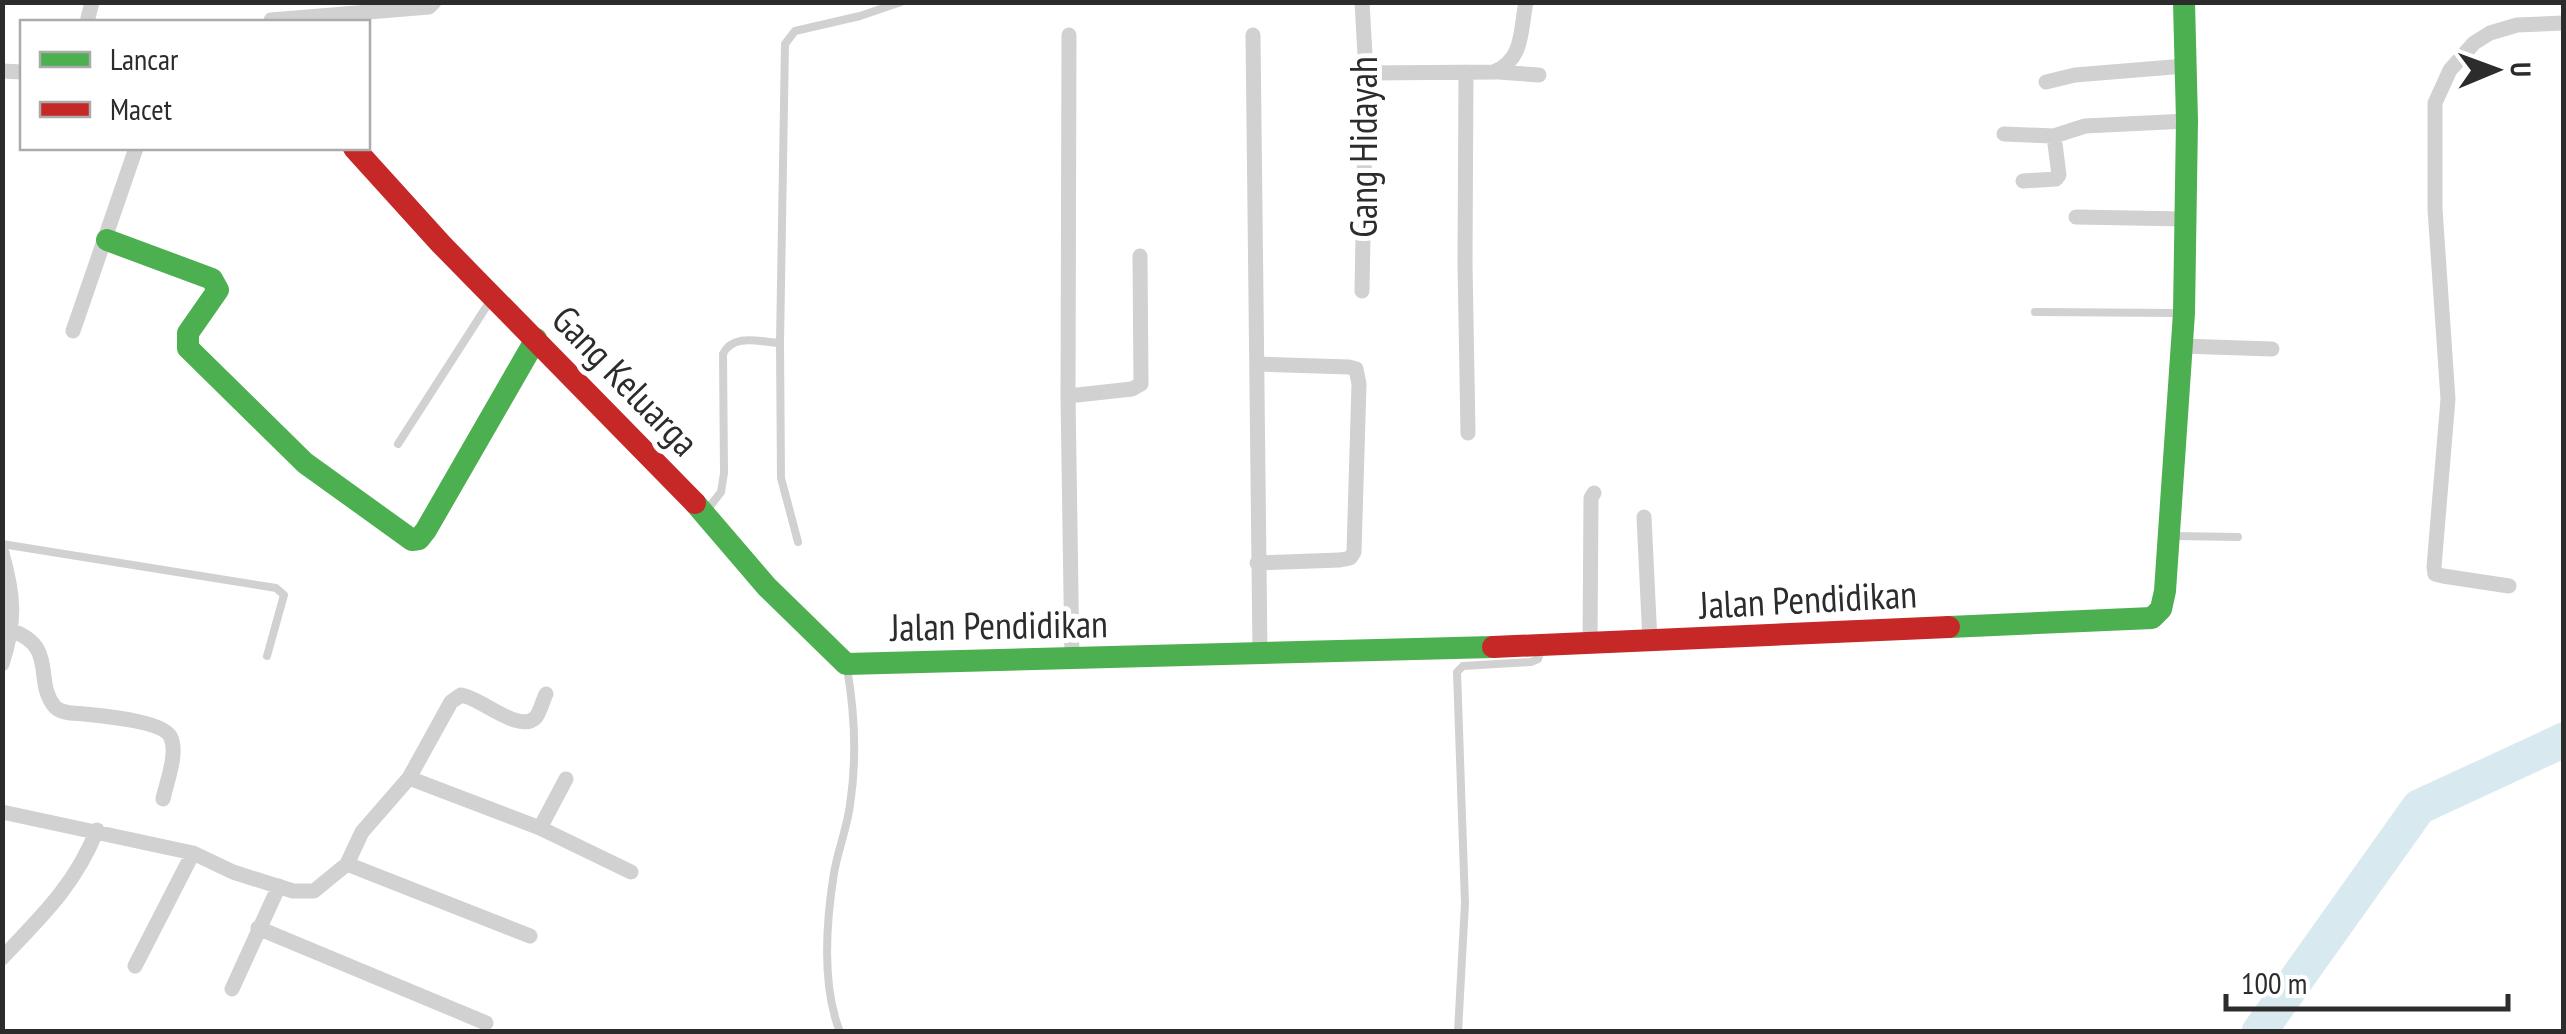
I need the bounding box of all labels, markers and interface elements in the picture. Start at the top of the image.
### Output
legend [20,20,370,150]
north arrow [2446,20,2546,120]
text: Lancar [110,39,179,78]
street label: Gang Hidayah [1338,56,1387,238]
text: U [2503,62,2540,77]
text: Macet [110,89,173,128]
street label: Gang Keluarga [542,294,710,466]
street label: Jalan Pendidikan [1697,568,1918,629]
street label: Jalan Pendidikan [889,598,1108,651]
scale bar [2226,949,2508,1011]
text: 100 m [2241,963,2307,1002]

